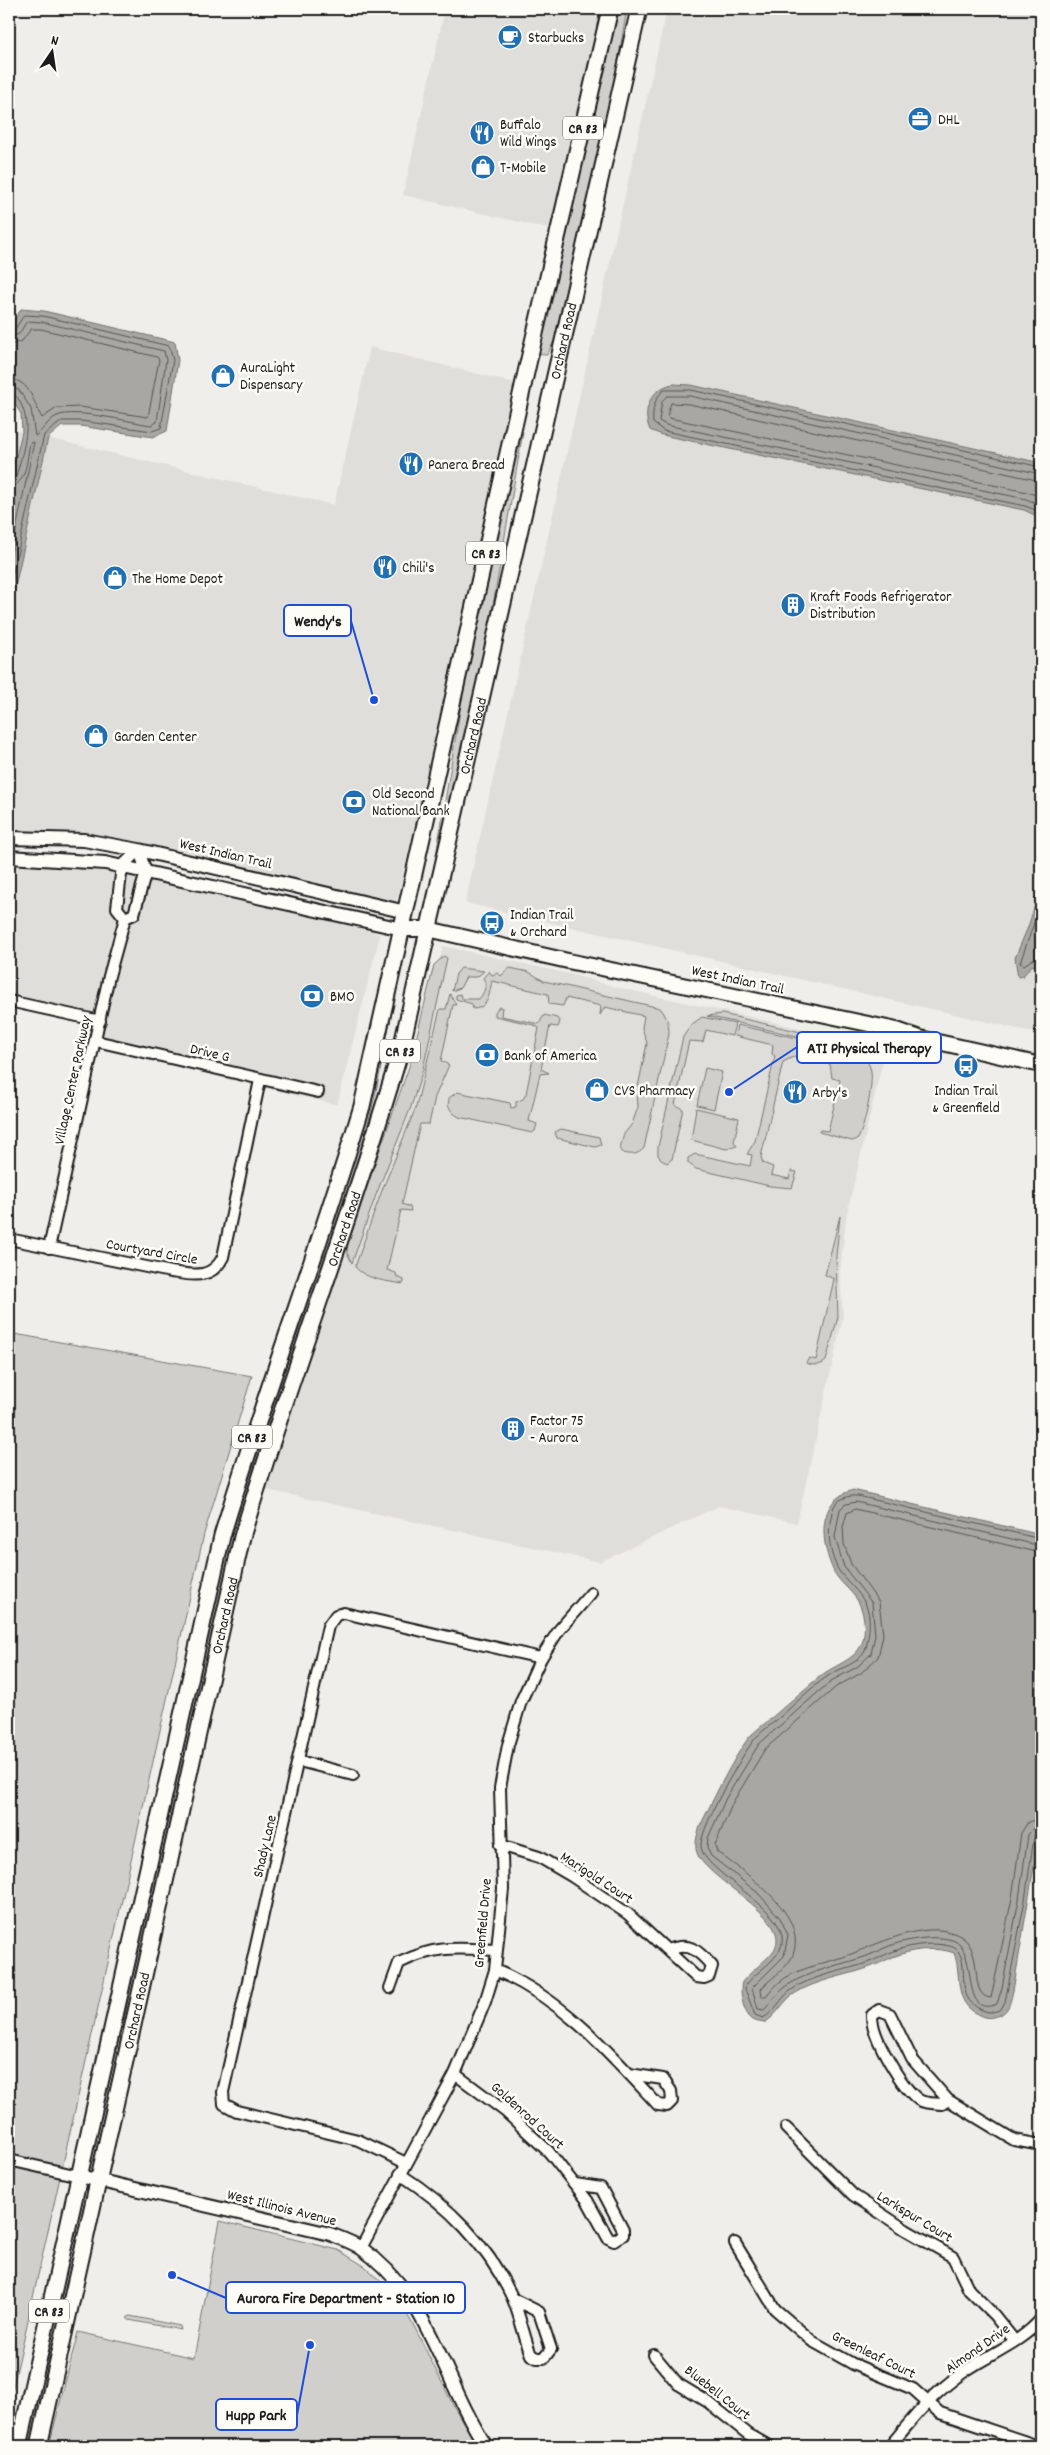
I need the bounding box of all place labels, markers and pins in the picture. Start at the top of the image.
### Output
cafe icon: Starbucks [497,24,523,50]
place label: Starbucks [528,28,584,50]
office icon: DHL [907,106,933,132]
place label: DHL [938,110,960,132]
place label: Buffalo Wild Wings [500,115,557,154]
restaurant icon: Buffalo Wild Wings [469,120,495,146]
shop icon: T-Mobile [470,154,496,180]
place label: T-Mobile [500,158,546,180]
place label: AuraLight Dispensary [240,358,303,397]
shop icon: AuraLight Dispensary [210,363,236,389]
restaurant icon: Panera Bread [398,451,424,477]
place label: Panera Bread [428,455,505,477]
restaurant icon: Chili's [372,554,398,580]
place label: Chili's [402,558,435,580]
shop icon: The Home Depot [102,565,128,591]
place label: The Home Depot [132,569,224,591]
place label: Kraft Foods Refrigerator Distribution [810,587,952,626]
building icon: Kraft Foods Refrigerator Distribution [780,592,806,618]
callout: Wendy's [284,605,351,636]
shop icon: Garden Center [83,723,109,749]
place label: Garden Center [114,727,197,749]
place label: Old Second National Bank [372,784,450,823]
bank icon: Old Second National Bank [341,789,367,815]
place label: Indian Trail & Orchard [510,905,574,944]
bus stop icon: Indian Trail & Orchard [479,910,505,936]
bank icon: BMO [299,983,325,1009]
place label: BMO [330,987,355,1009]
callout: ATI Physical Therapy [797,1032,941,1063]
bank icon: Bank of America [474,1042,500,1068]
place label: Bank of America [504,1046,597,1068]
bus stop icon: Indian Trail & Greenfield [953,1053,979,1079]
shop icon: CVS Pharmacy [584,1077,610,1103]
restaurant icon: Arby's [782,1079,808,1105]
place label: CVS Pharmacy [614,1081,695,1103]
place label: Indian Trail & Greenfield [932,1081,1000,1120]
place label: Arby's [812,1083,848,1105]
place label: Factor 75 - Aurora [530,1411,584,1450]
building icon: Factor 75 - Aurora [500,1416,526,1442]
callout: Aurora Fire Department - Station 10 [226,2282,465,2313]
callout: Hupp Park [216,2399,297,2430]

